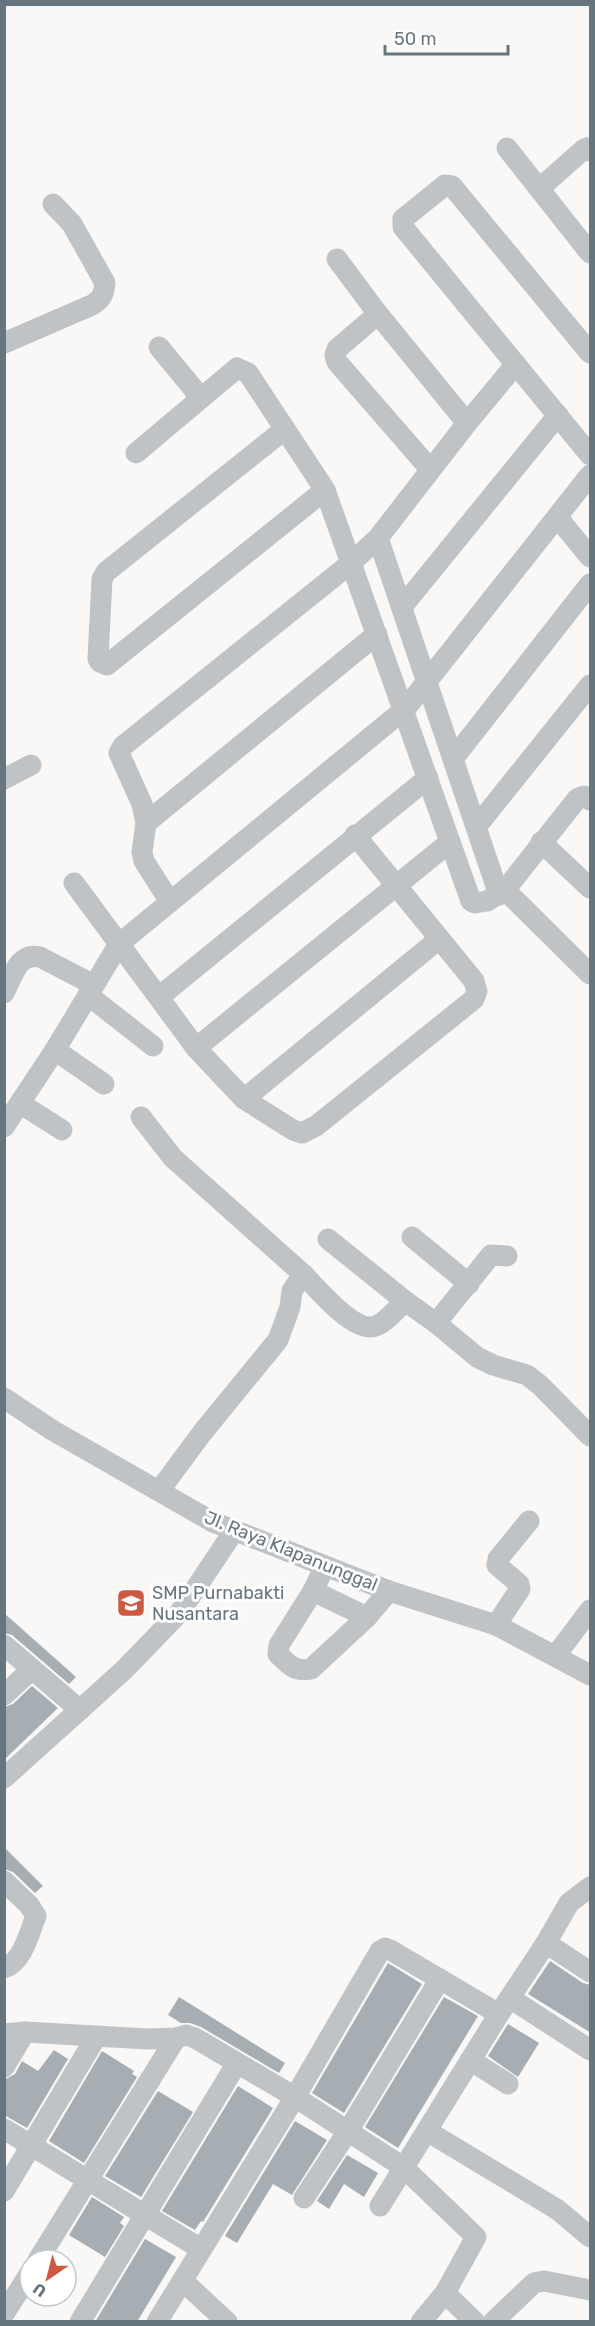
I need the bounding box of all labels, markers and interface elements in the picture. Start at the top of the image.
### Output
scale bar [385,18,508,56]
text: 50 m [394,28,437,50]
street label: Jl. Raya Klapanunggal [201,1506,381,1596]
place label: SMP Purnabakti Nusantara [152,1582,284,1625]
school or university icon: SMP Purnabakti Nusantara [115,1587,147,1619]
north arrow [18,2248,78,2308]
text: U [29,2279,50,2301]

